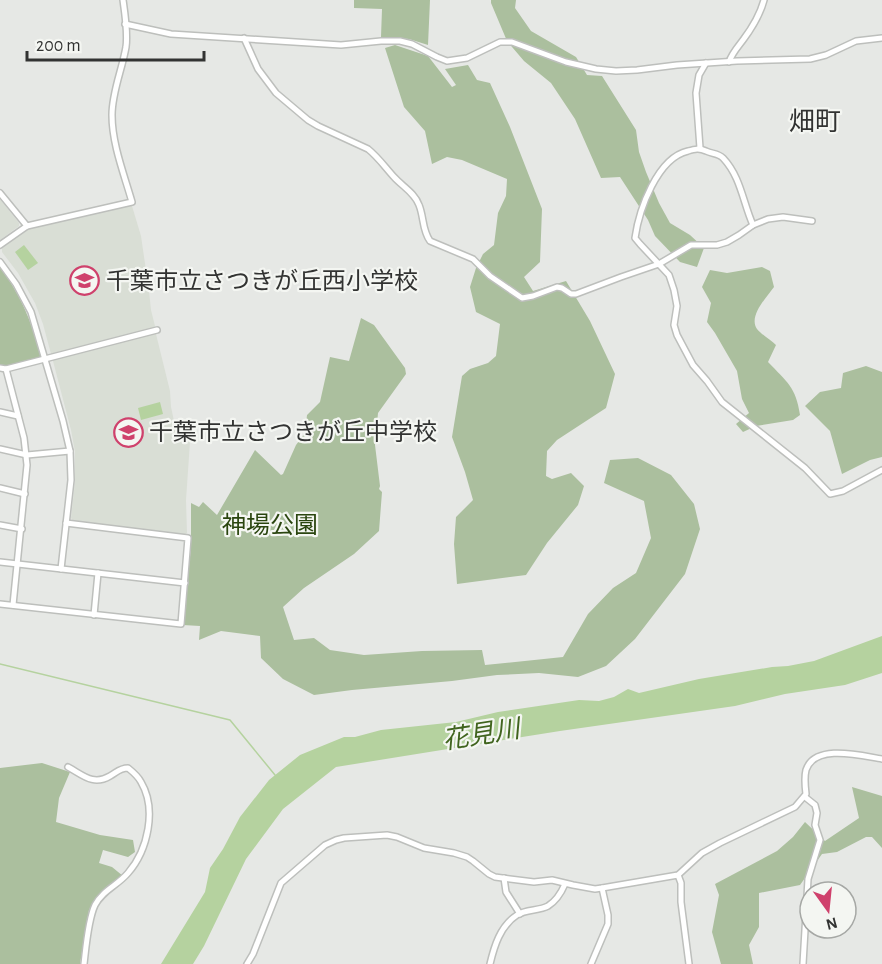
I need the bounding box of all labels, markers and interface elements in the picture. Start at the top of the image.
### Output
scale bar [27,24,204,62]
text: 200 m [36,37,81,55]
district label: 畑町 [789,108,841,135]
school or university icon: 千葉市立さつきが丘西小学校 [69,265,101,297]
place label: 千葉市立さつきが丘西小学校 [106,268,418,294]
school or university icon: 千葉市立さつきが丘中学校 [112,416,144,448]
place label: 千葉市立さつきが丘中学校 [149,419,437,445]
park label: 神場公園 [222,512,318,538]
water label: 花見川 [440,715,525,754]
north arrow [798,880,858,940]
text: N [824,914,839,933]

